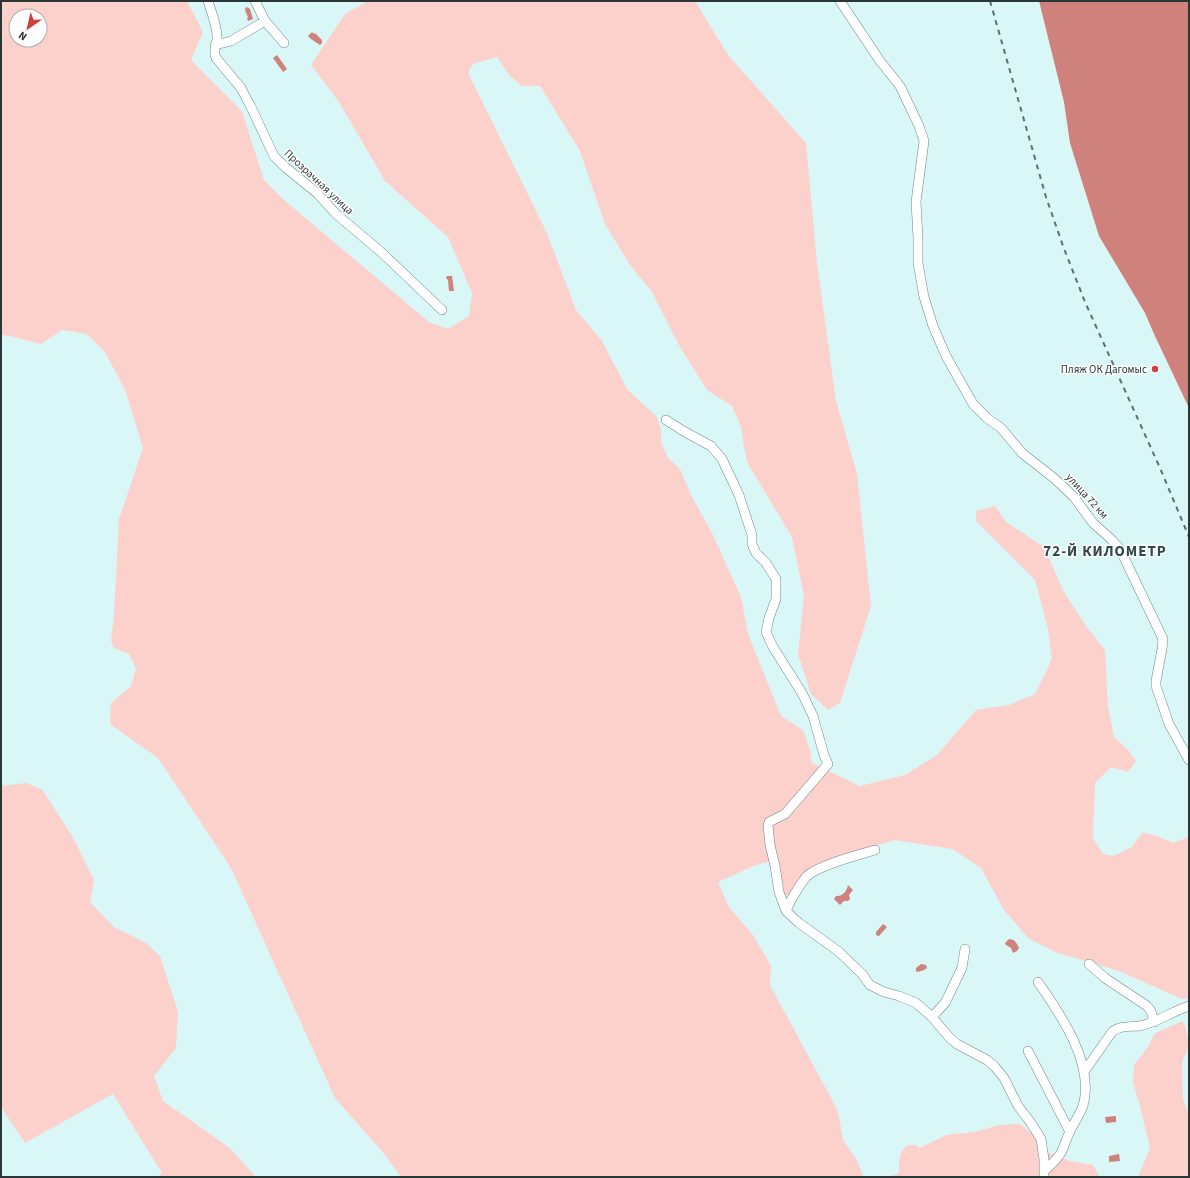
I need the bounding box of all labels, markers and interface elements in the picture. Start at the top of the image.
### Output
north arrow [8,8,48,48]
text: N [15,28,30,44]
street label: Прозрачная улица [281,146,357,218]
place label: Пляж ОК Дагомыс [1061,362,1147,377]
marker: Пляж ОК Дагомыс [1150,364,1160,374]
street label: улица 72 км [1062,470,1112,522]
district label: 72-Й КИЛОМЕТР [1043,541,1167,562]

